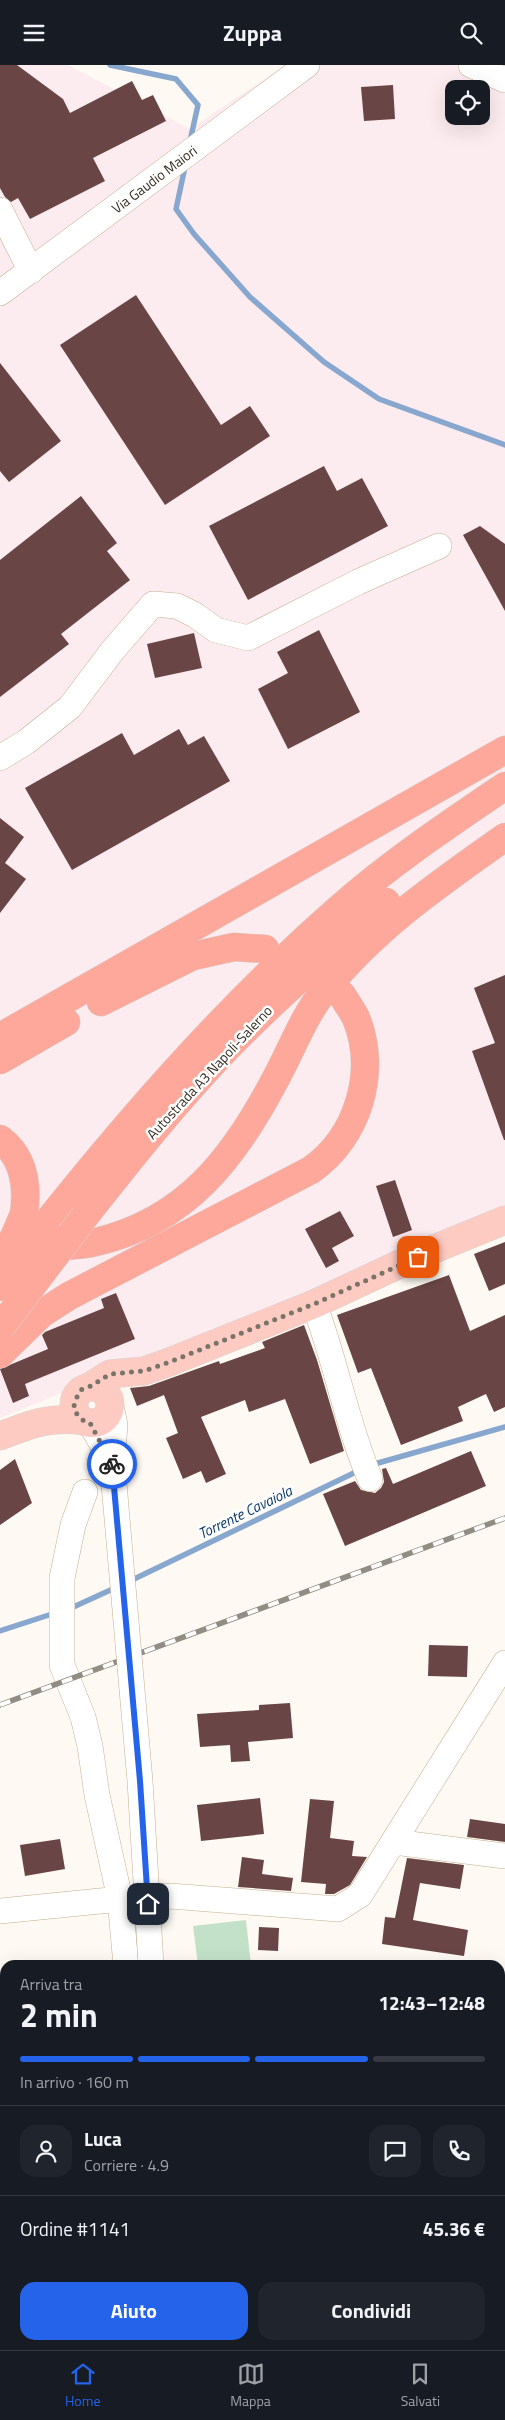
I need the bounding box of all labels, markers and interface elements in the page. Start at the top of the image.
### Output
text: Zuppa [223,16,282,50]
icon: menu [20,19,48,47]
icon: search [457,19,485,47]
map controls [445,80,490,125]
button: locate [445,80,490,125]
street label: Via Gaudio Maiori [107,140,201,218]
street label: Autostrada A3 Napoli-Salerno [141,1000,277,1144]
pin [397,1236,439,1278]
icon: bag [404,1243,432,1271]
courier [87,1439,137,1489]
icon: bike [98,1450,126,1478]
water label: Torrente Cavaiola [194,1479,297,1545]
pin [127,1883,169,1925]
icon: home [134,1890,162,1918]
text: Arriva tra [20,1972,82,1996]
text: 12:43–12:48 [378,1988,485,2017]
text: 2 min [20,1991,98,2039]
text: In arrivo · 160 m [20,2070,129,2094]
text: Luca [84,2124,122,2153]
button: person [20,2125,72,2177]
button: chat [369,2125,421,2177]
button: phone [433,2125,485,2177]
text: Corriere · 4.9 [84,2153,169,2177]
text: Ordine #1141 [20,2214,130,2243]
text: 45.36 € [423,2214,485,2243]
button: Aiuto [20,2282,248,2340]
button: Condividi [258,2282,485,2340]
tab: Home [65,2360,100,2411]
tab: Mappa [230,2360,271,2411]
tab: Salvati [401,2360,440,2411]

